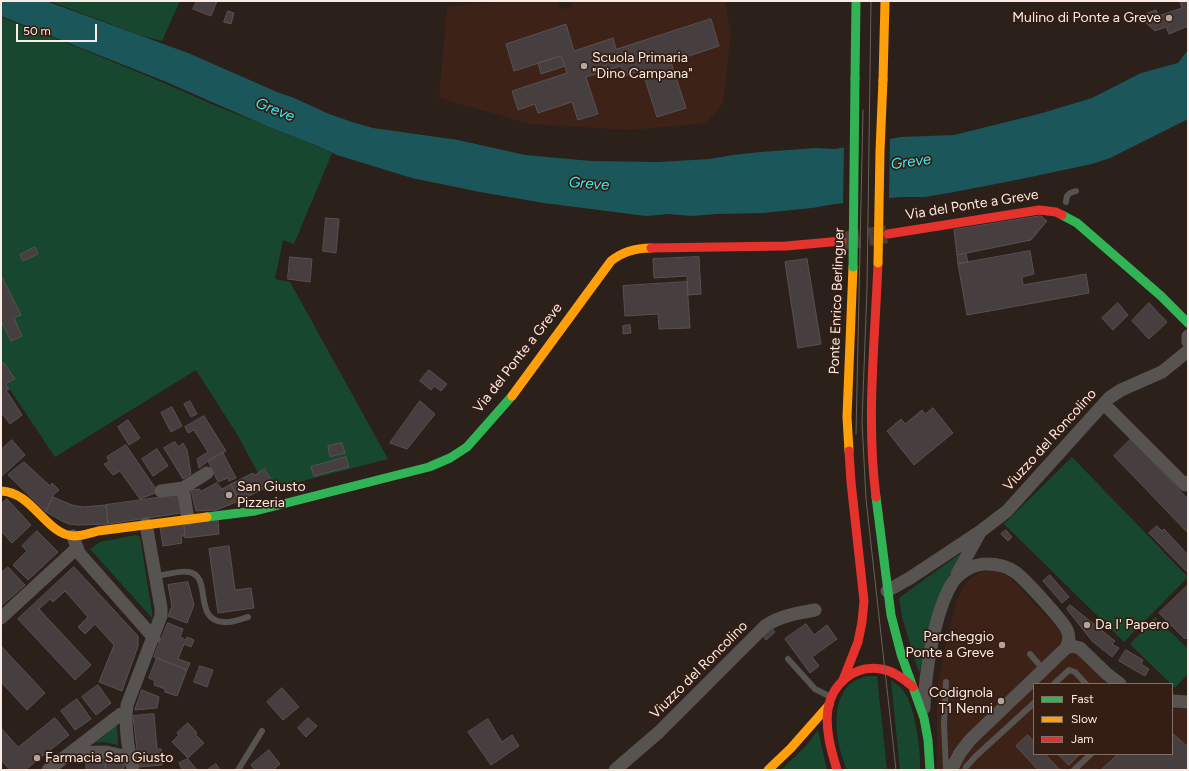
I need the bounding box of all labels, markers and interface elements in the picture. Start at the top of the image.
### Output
place label: Mulino di Ponte a Greve [1012,10,1161,26]
marker: Mulino di Ponte a Greve [1164,13,1174,23]
scale bar [18,16,99,42]
text: 50 m [23,24,51,38]
place label: Scuola Primaria "Dino Campana" [592,50,693,82]
marker: Scuola Primaria "Dino Campana" [579,61,589,71]
water label: Greve [253,94,297,126]
water label: Greve [890,150,932,174]
water label: Greve [568,174,610,194]
street label: Via del Ponte a Greve [904,186,1040,224]
street label: Ponte Enrico Berlinguer [826,227,848,375]
street label: Via del Ponte a Greve [470,300,566,416]
street label: Viuzzo del Roncolino [1000,386,1100,494]
place label: San Giusto Pizzeria [237,479,306,512]
marker: San Giusto Pizzeria [224,490,234,500]
place label: Da I' Papero [1095,617,1169,633]
street label: Viuzzo del Roncolino [647,618,751,722]
marker: Da I' Papero [1082,620,1092,630]
place label: Parcheggio Ponte a Greve [906,629,994,662]
marker: Parcheggio Ponte a Greve [997,640,1007,650]
legend [1033,683,1173,755]
place label: Codignola T1 Nenni [929,685,993,718]
text: Fast [1071,692,1094,706]
marker: Codignola T1 Nenni [996,696,1006,706]
text: Slow [1071,712,1097,726]
text: Jam [1071,732,1094,746]
place label: Farmacia San Giusto [45,750,173,766]
marker: Farmacia San Giusto [32,753,42,763]

